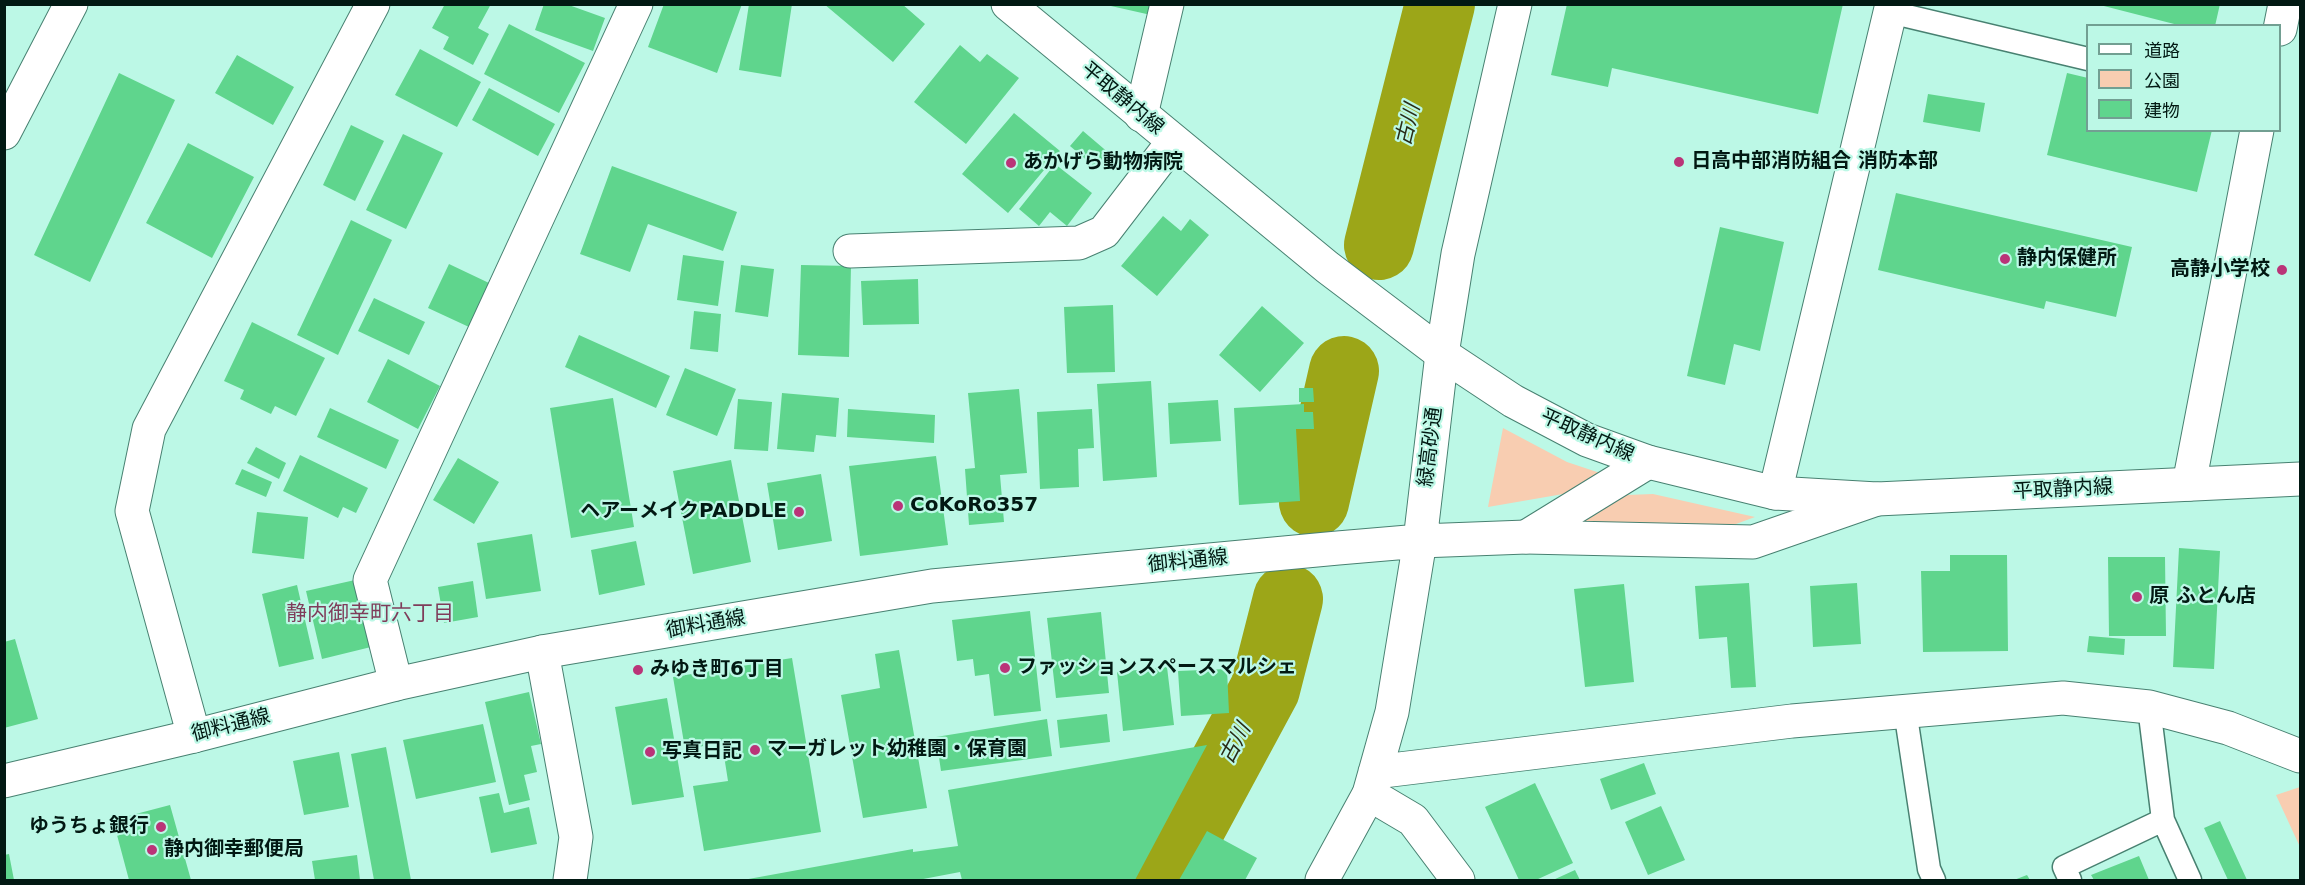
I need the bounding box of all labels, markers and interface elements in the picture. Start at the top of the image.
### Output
legend [2086,24,2281,132]
text: 道路 [2144,40,2180,61]
street label: 平取静内線 [1076,58,1168,140]
text: 公園 [2144,70,2180,91]
text: 建物 [2144,100,2180,121]
water label: 古川 [1392,102,1426,148]
place label: 日高中部消防組合 消防本部 [1691,150,1938,174]
place label: あかげら動物病院 [1023,151,1183,175]
marker: 日高中部消防組合 消防本部 [1672,155,1686,169]
marker: あかげら動物病院 [1004,156,1018,170]
place label: 静内保健所 [2017,247,2117,271]
marker: 静内保健所 [1998,252,2012,266]
place label: 高静小学校 [2170,258,2270,282]
marker: 高静小学校 [2275,263,2289,277]
street label: 平取静内線 [1536,405,1638,467]
street label: 緑高砂通 [1414,406,1448,488]
street label: 平取静内線 [2012,475,2114,505]
place label: CoKoRo357 [910,494,1038,518]
marker: CoKoRo357 [891,499,905,513]
place label: ヘアーメイクPADDLE [580,500,787,524]
marker: ヘアーメイクPADDLE [792,505,806,519]
street label: 御料通線 [1147,546,1229,578]
place label: 原 ふとん店 [2149,585,2256,609]
marker: 原 ふとん店 [2130,590,2144,604]
district label: 静内御幸町六丁目 [286,602,454,628]
street label: 御料通線 [665,606,747,644]
place label: ファッションスペースマルシェ [1017,656,1297,680]
place label: みゆき町6丁目 [650,658,784,682]
marker: ファッションスペースマルシェ [998,661,1012,675]
marker: みゆき町6丁目 [631,663,645,677]
street label: 御料通線 [189,705,273,747]
water label: 古川 [1215,720,1257,768]
place label: マーガレット幼稚園・保育園 [767,738,1027,762]
place label: 写真日記 [662,740,742,764]
marker: マーガレット幼稚園・保育園 [748,743,762,757]
marker: 写真日記 [643,745,657,759]
place label: ゆうちょ銀行 [29,815,149,839]
marker: ゆうちょ銀行 [154,820,168,834]
place label: 静内御幸郵便局 [164,838,304,862]
marker: 静内御幸郵便局 [145,843,159,857]

